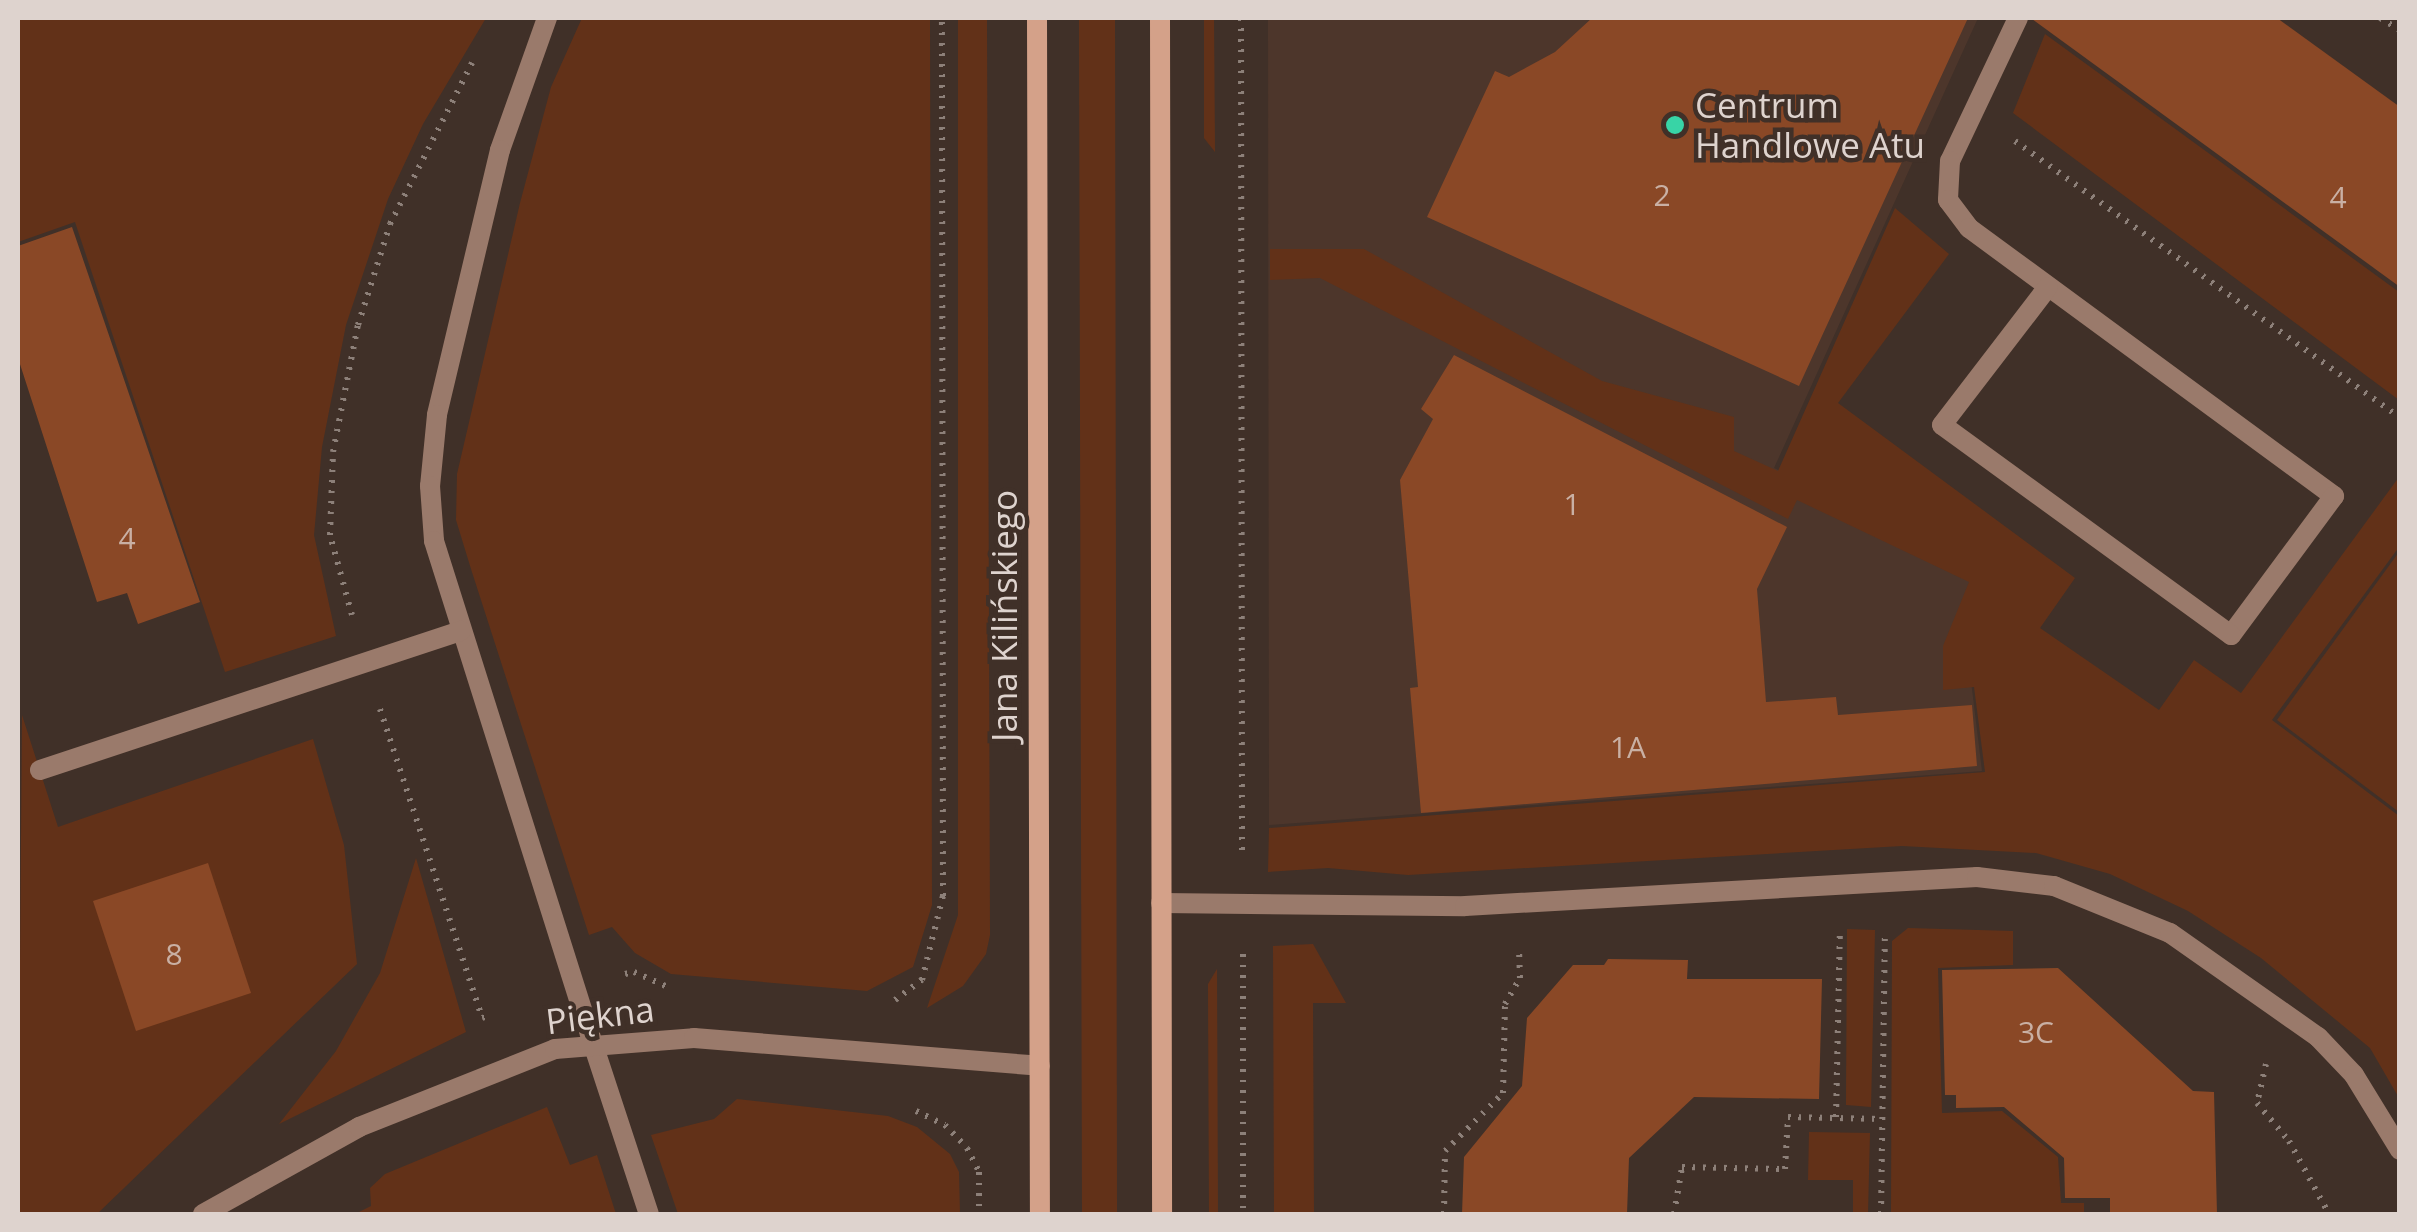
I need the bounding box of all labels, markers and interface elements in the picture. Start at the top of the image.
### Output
place label: Centrum Handlowe Atu [1695,84,1925,166]
marker: Centrum Handlowe Atu [1664,114,1686,136]
house number: 2 [1653,177,1671,213]
house number: 4 [2329,179,2347,215]
house number: 1 [1563,486,1581,522]
street label: Jana Kilińskiego [983,490,1025,742]
house number: 4 [118,520,136,556]
house number: 1A [1610,729,1646,765]
house number: 8 [165,936,183,972]
street label: Piękna [543,988,657,1042]
house number: 3C [2018,1014,2054,1050]

